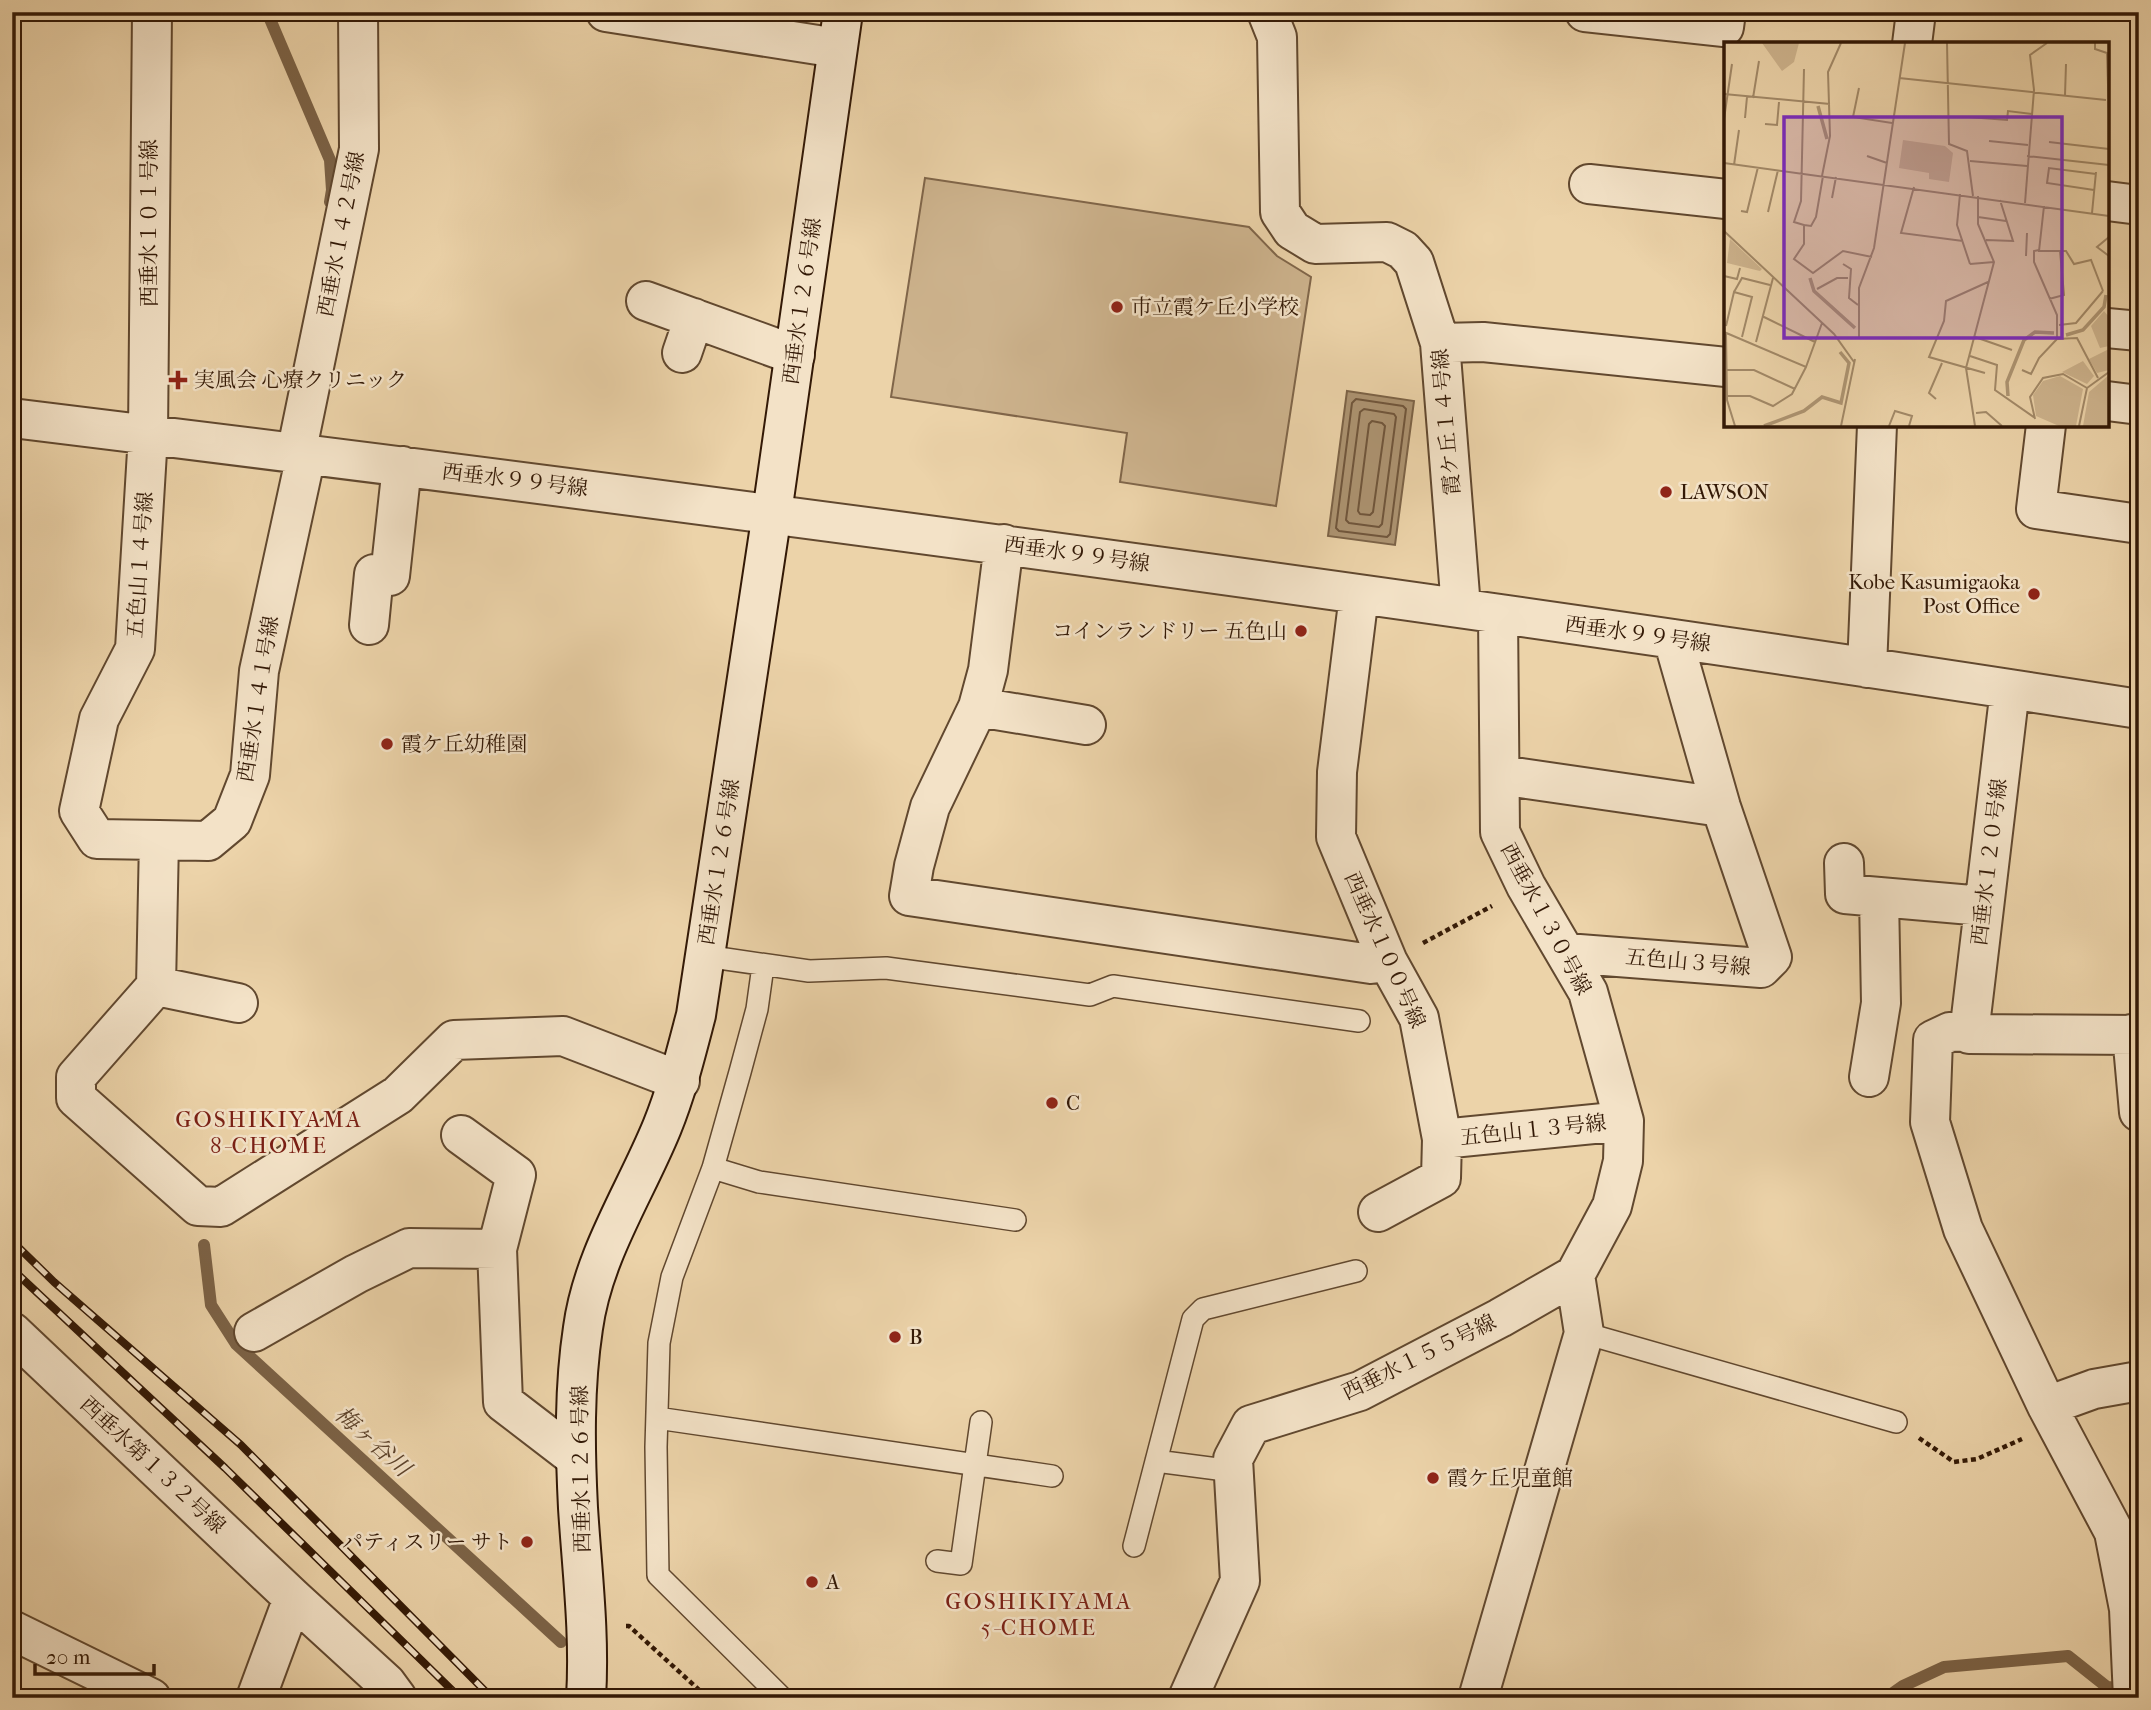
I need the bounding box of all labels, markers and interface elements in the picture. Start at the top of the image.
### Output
inset map [1724,42,2109,427]
street label: 西垂水１０１号線 [137,139,161,307]
street label: 西垂水１４２号線 [313,149,369,319]
street label: 西垂水１２６号線 [778,216,826,386]
place label: 市立霞ケ丘小学校 [1131,295,1299,319]
marker: 市立霞ケ丘小学校 [1109,299,1125,315]
street label: 霞ケ丘１４号線 [1428,348,1464,496]
place label: 実風会 心療クリニック [194,368,407,392]
marker: 実風会 心療クリニック [168,370,188,390]
street label: 西垂水９９号線 [441,459,589,501]
place label: LAWSON [1680,480,1769,504]
marker: LAWSON [1658,484,1674,500]
street label: 五色山１４号線 [123,491,157,639]
street label: 西垂水９９号線 [1003,532,1151,576]
place label: Kobe Kasumigaoka Post Office [1848,570,2020,618]
marker: Kobe Kasumigaoka Post Office [2026,586,2042,602]
street label: 西垂水９９号線 [1564,612,1712,656]
street label: 西垂水１４１号線 [233,614,283,784]
place label: コインランドリー 五色山 [1052,619,1287,643]
marker: コインランドリー 五色山 [1293,623,1309,639]
place label: 霞ケ丘幼稚園 [401,732,527,756]
marker: 霞ケ丘幼稚園 [379,736,395,752]
street label: 西垂水１２６号線 [694,777,744,947]
street label: 西垂水１２０号線 [1967,777,2011,947]
street label: 西垂水１３０号線 [1496,839,1596,999]
street label: 西垂水１００号線 [1340,868,1430,1032]
street label: 五色山３号線 [1624,945,1752,979]
place label: C [1066,1091,1080,1115]
marker: C [1044,1095,1060,1111]
district label: GOSHIKIYAMA 8-CHOME [175,1106,363,1159]
street label: 五色山１３号線 [1459,1110,1607,1150]
street label: 西垂水１５５号線 [1338,1309,1500,1405]
place label: B [909,1325,923,1349]
marker: B [887,1329,903,1345]
street label: 西垂水１２６号線 [568,1385,594,1553]
street label: 西垂水第１３２号線 [76,1392,230,1538]
water label: 梅ヶ谷川 [329,1401,418,1484]
place label: 霞ケ丘児童館 [1447,1466,1573,1490]
marker: 霞ケ丘児童館 [1425,1470,1441,1486]
place label: パティスリー サト [342,1530,513,1554]
marker: パティスリー サト [519,1534,535,1550]
place label: A [825,1570,840,1594]
marker: A [804,1574,820,1590]
district label: GOSHIKIYAMA 5-CHOME [945,1588,1133,1641]
scale bar [35,1633,154,1677]
text: 20 m [46,1645,91,1669]

